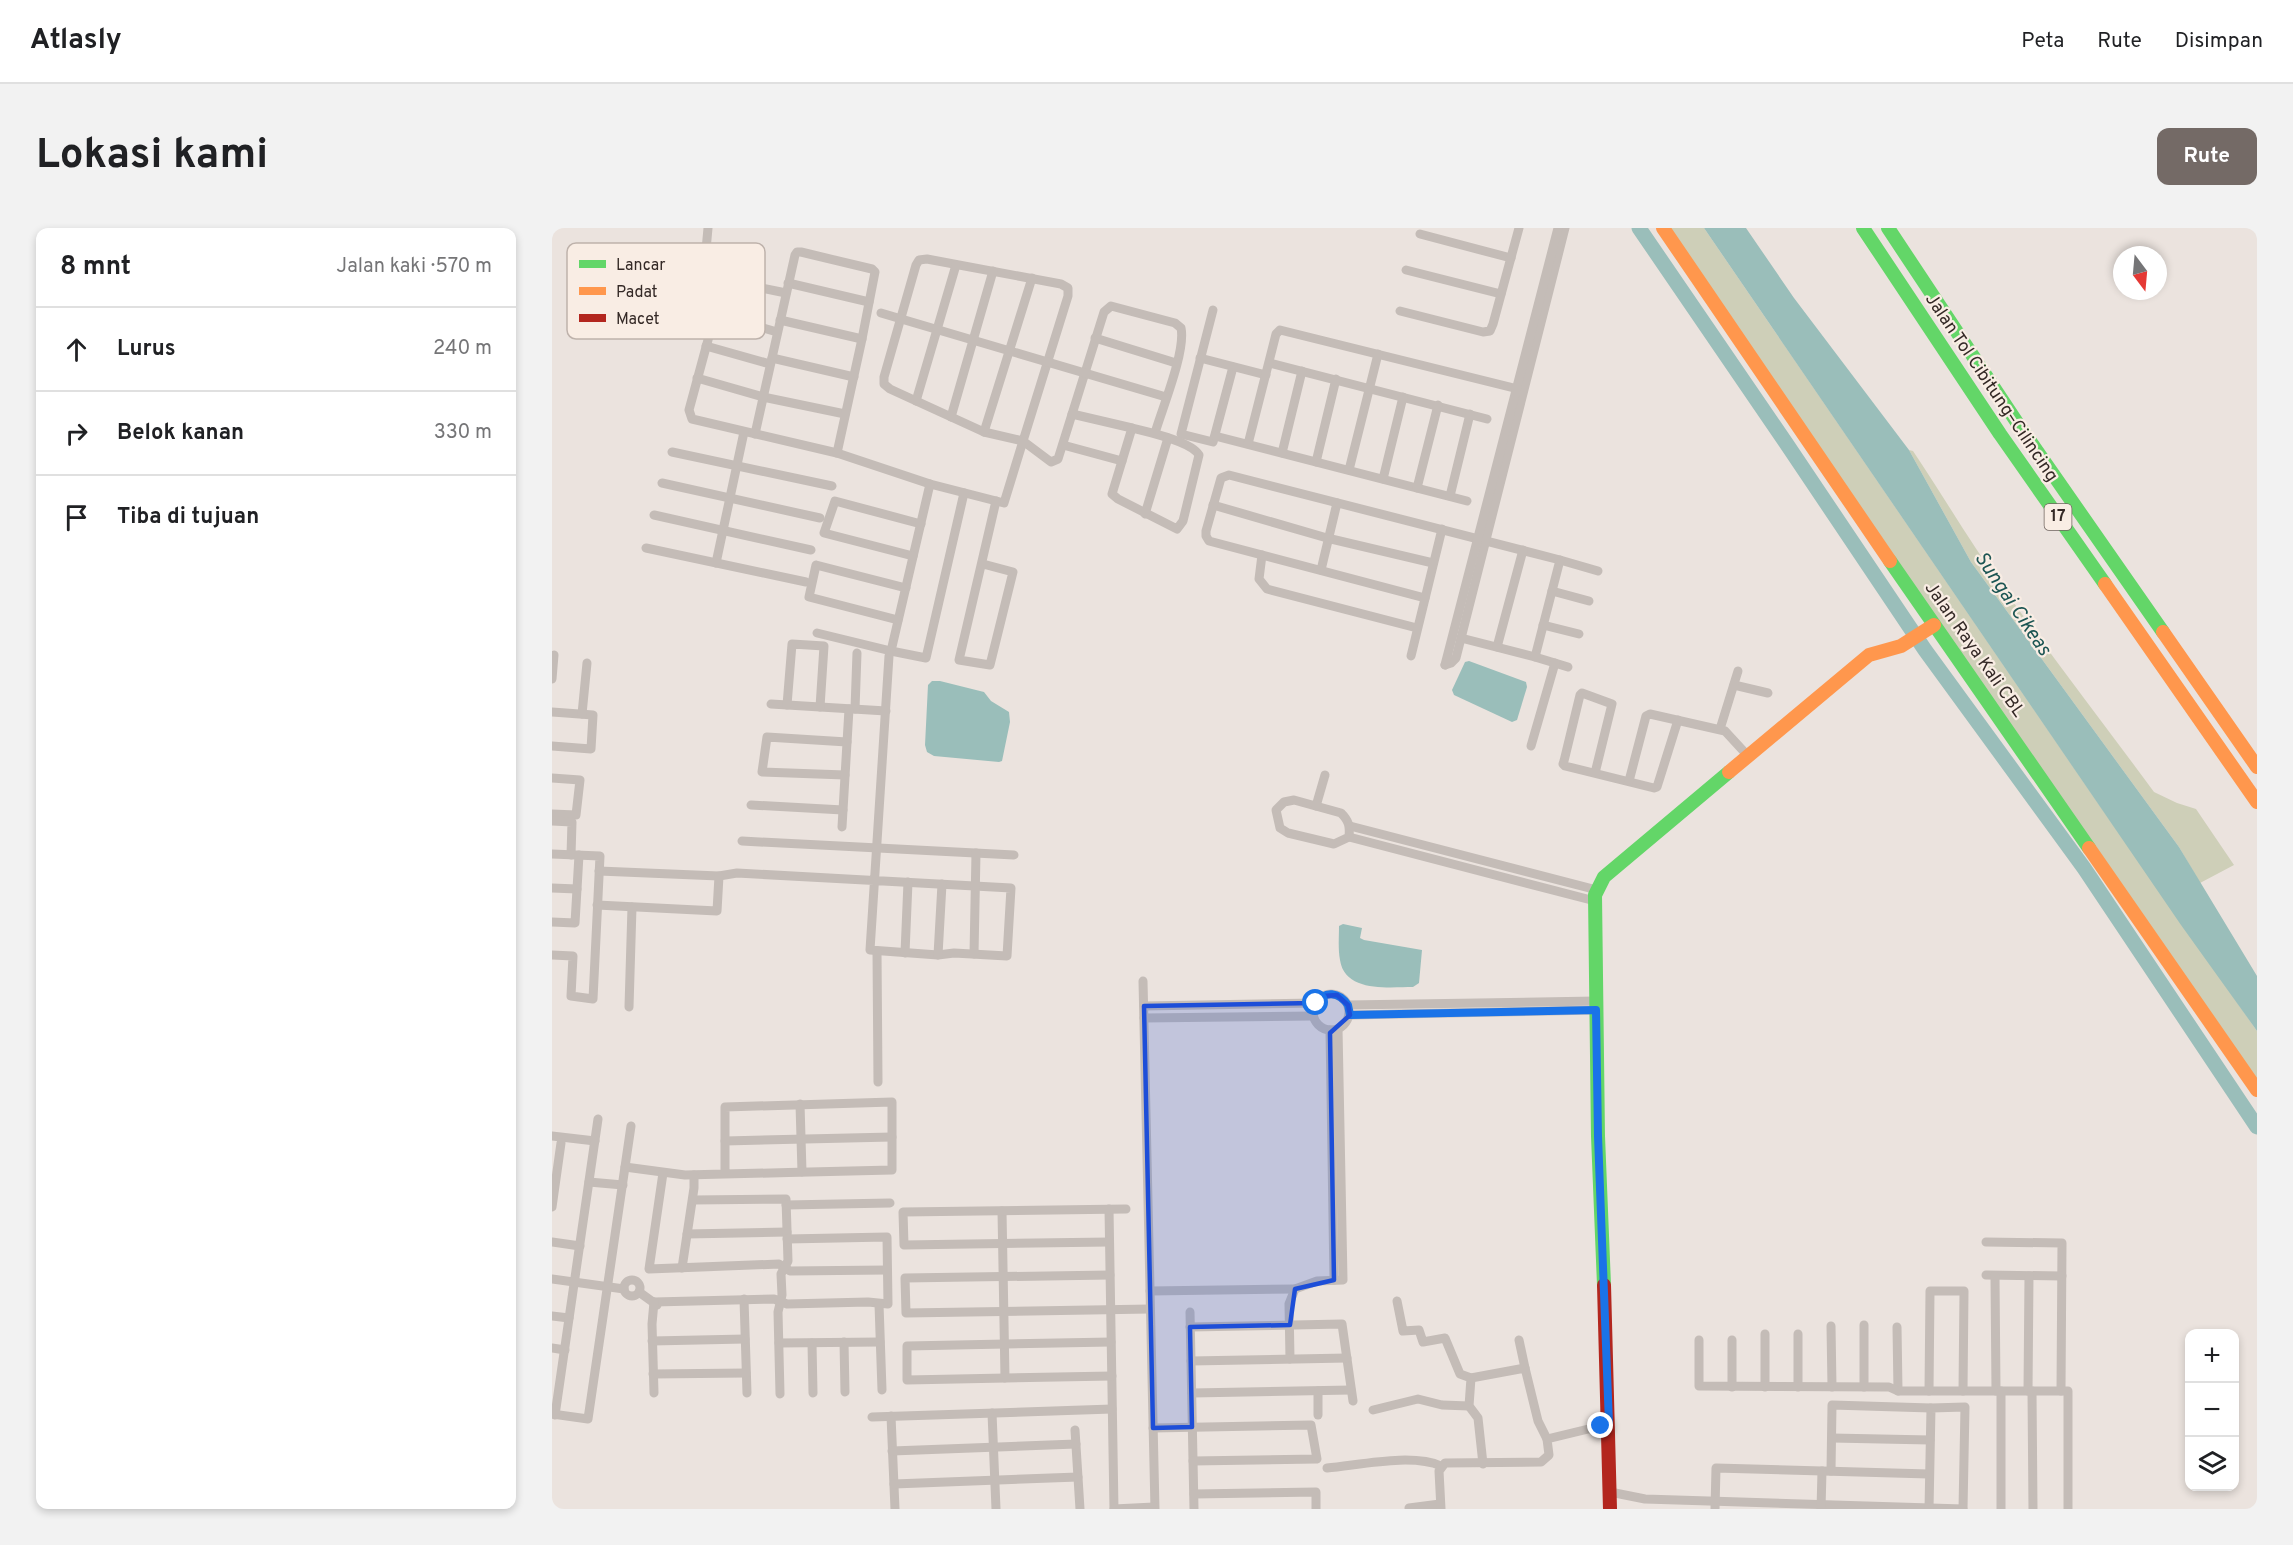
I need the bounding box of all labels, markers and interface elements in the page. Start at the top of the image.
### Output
text: Atlasly [30,23,122,59]
text: Peta [2021,28,2064,55]
text: Rute [2097,28,2142,55]
text: Disimpan [2175,28,2263,55]
button: Rute [2157,128,2257,185]
text: Lokasi kami [36,130,268,183]
legend [567,243,765,339]
north arrow [2113,246,2167,300]
text: 8 mnt [60,251,131,284]
text: Jalan kaki · 570 m [336,254,492,280]
text: Lancar [616,256,666,276]
text: Padat [616,283,658,303]
street label: Jalan Tol Cibitung–Cilincing [1919,289,2063,487]
text: Macet [616,310,660,330]
icon: ahead [60,333,93,366]
text: Lurus [117,336,176,363]
text: 240 m [433,336,492,362]
icon: right [60,417,93,450]
text: Belok kanan [117,420,244,447]
text: 330 m [434,420,492,446]
icon: arrive [60,501,93,534]
text: Tiba di tujuan [117,504,259,531]
road number: 17 [2044,504,2072,530]
water label: Sungai Cikeas [1968,547,2057,662]
street label: Jalan Raya Kali CBL [1919,578,2029,722]
route start [1302,989,1328,1015]
map controls [2185,1329,2239,1491]
button: + [2185,1329,2239,1383]
button: − [2185,1383,2239,1437]
route end [1587,1412,1613,1438]
button: layers [2185,1437,2239,1491]

